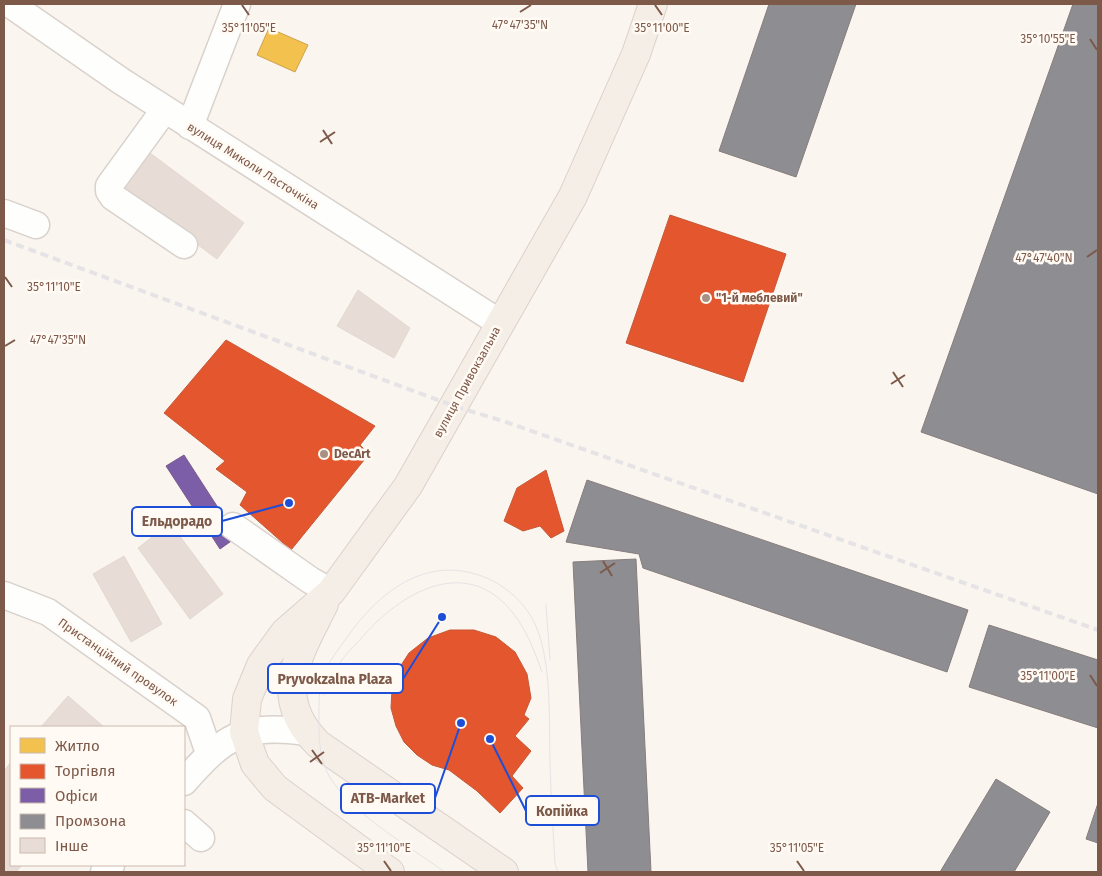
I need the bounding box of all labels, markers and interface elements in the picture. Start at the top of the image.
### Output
text: 47°47'35"N [492,18,548,32]
text: 35°11'05"E [222,21,276,35]
text: 35°11'00"E [634,21,690,35]
text: 35°10'55"E [1020,32,1076,46]
street label: вулиця Миколи Ласточкіна [185,120,321,212]
text: 47°47'40"N [1015,251,1073,265]
text: 35°11'10"E [27,280,81,294]
place label: "1-й меблевий" [716,291,803,305]
marker: "1-й меблевий" [700,292,712,304]
street label: вулиця Привокзальна [431,324,503,440]
text: 47°47'35"N [30,333,86,347]
place label: DecArt [334,447,371,461]
marker: DecArt [318,448,330,460]
callout: Ельдорадо [132,507,222,536]
text: Ельдорадо [142,513,212,530]
street label: Пристанційний провулок [56,615,181,709]
callout: Pryvokzalna Plaza [268,664,403,693]
text: 35°11'00"E [1020,669,1076,683]
text: Pryvokzalna Plaza [278,671,393,688]
legend [10,726,185,866]
text: Житло [55,737,100,755]
text: Торгівля [55,762,115,780]
callout: ATB-Market [341,784,435,813]
text: Офіси [55,787,98,805]
text: ATB-Market [350,790,426,807]
callout: Копійка [526,796,599,825]
text: Копійка [536,803,588,820]
text: Промзона [55,812,126,830]
text: Інше [55,837,88,855]
text: 35°11'10"E [357,841,411,855]
text: 35°11'05"E [770,841,824,855]

